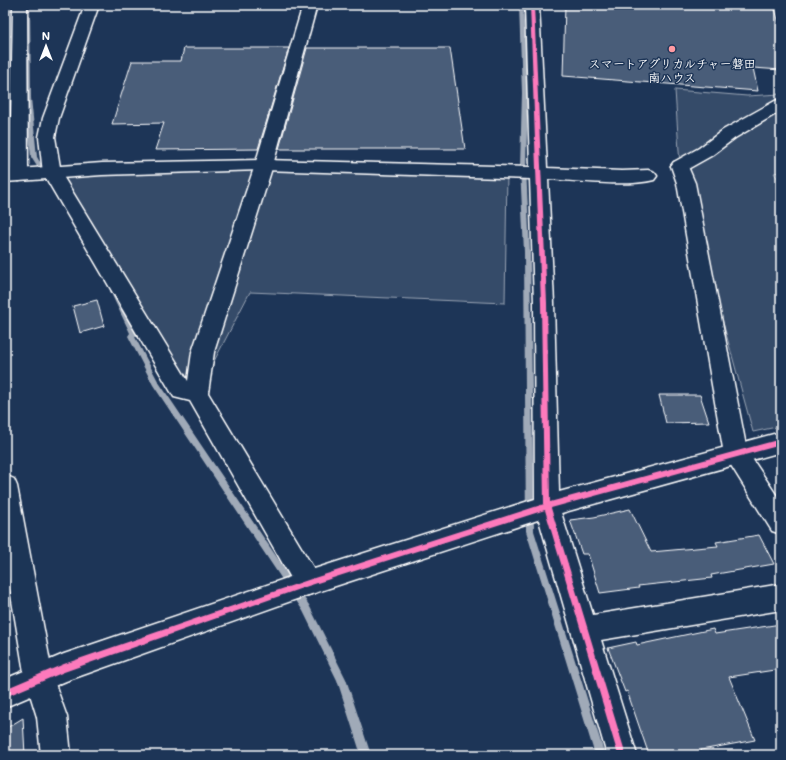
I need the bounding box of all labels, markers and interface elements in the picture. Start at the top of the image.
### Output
north arrow [26,26,66,66]
text: N [42,28,50,43]
marker: スマートアグリカルチャー磐田 南ハウス [667,44,677,54]
place label: スマートアグリカルチャー磐田 南ハウス [588,55,756,85]

